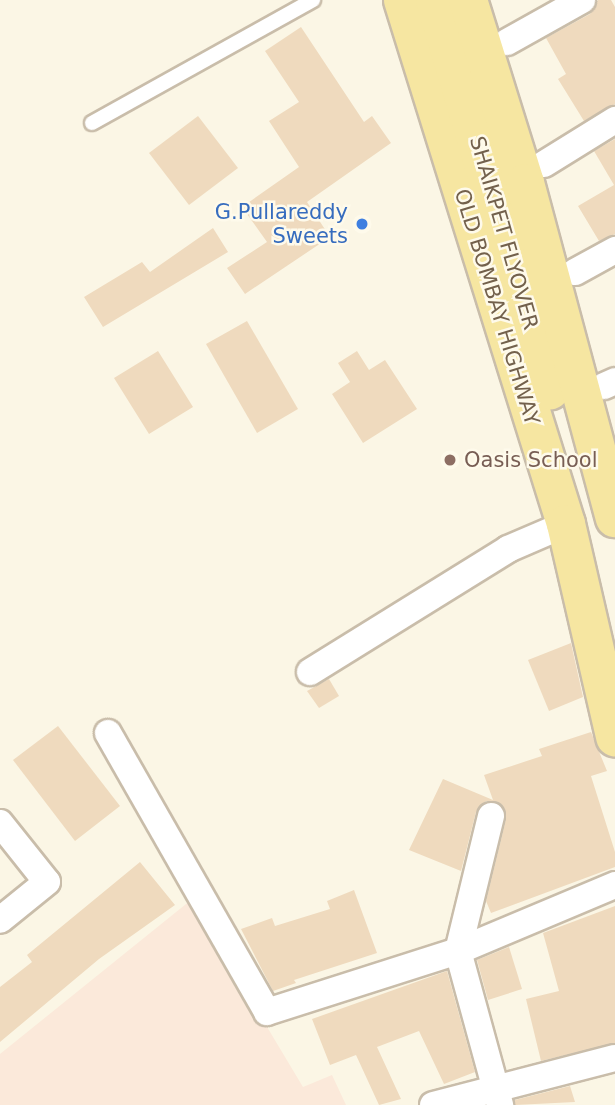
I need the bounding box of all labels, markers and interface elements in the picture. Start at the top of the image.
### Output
street label: SHAIKPET FLYOVER [464,133,544,333]
street label: OLD BOMBAY HIGHWAY [449,186,545,428]
place label: G.Pullareddy Sweets [215,199,348,249]
marker: G.Pullareddy Sweets [354,216,370,232]
place label: Oasis School [464,447,598,473]
marker: Oasis School [442,452,458,468]

